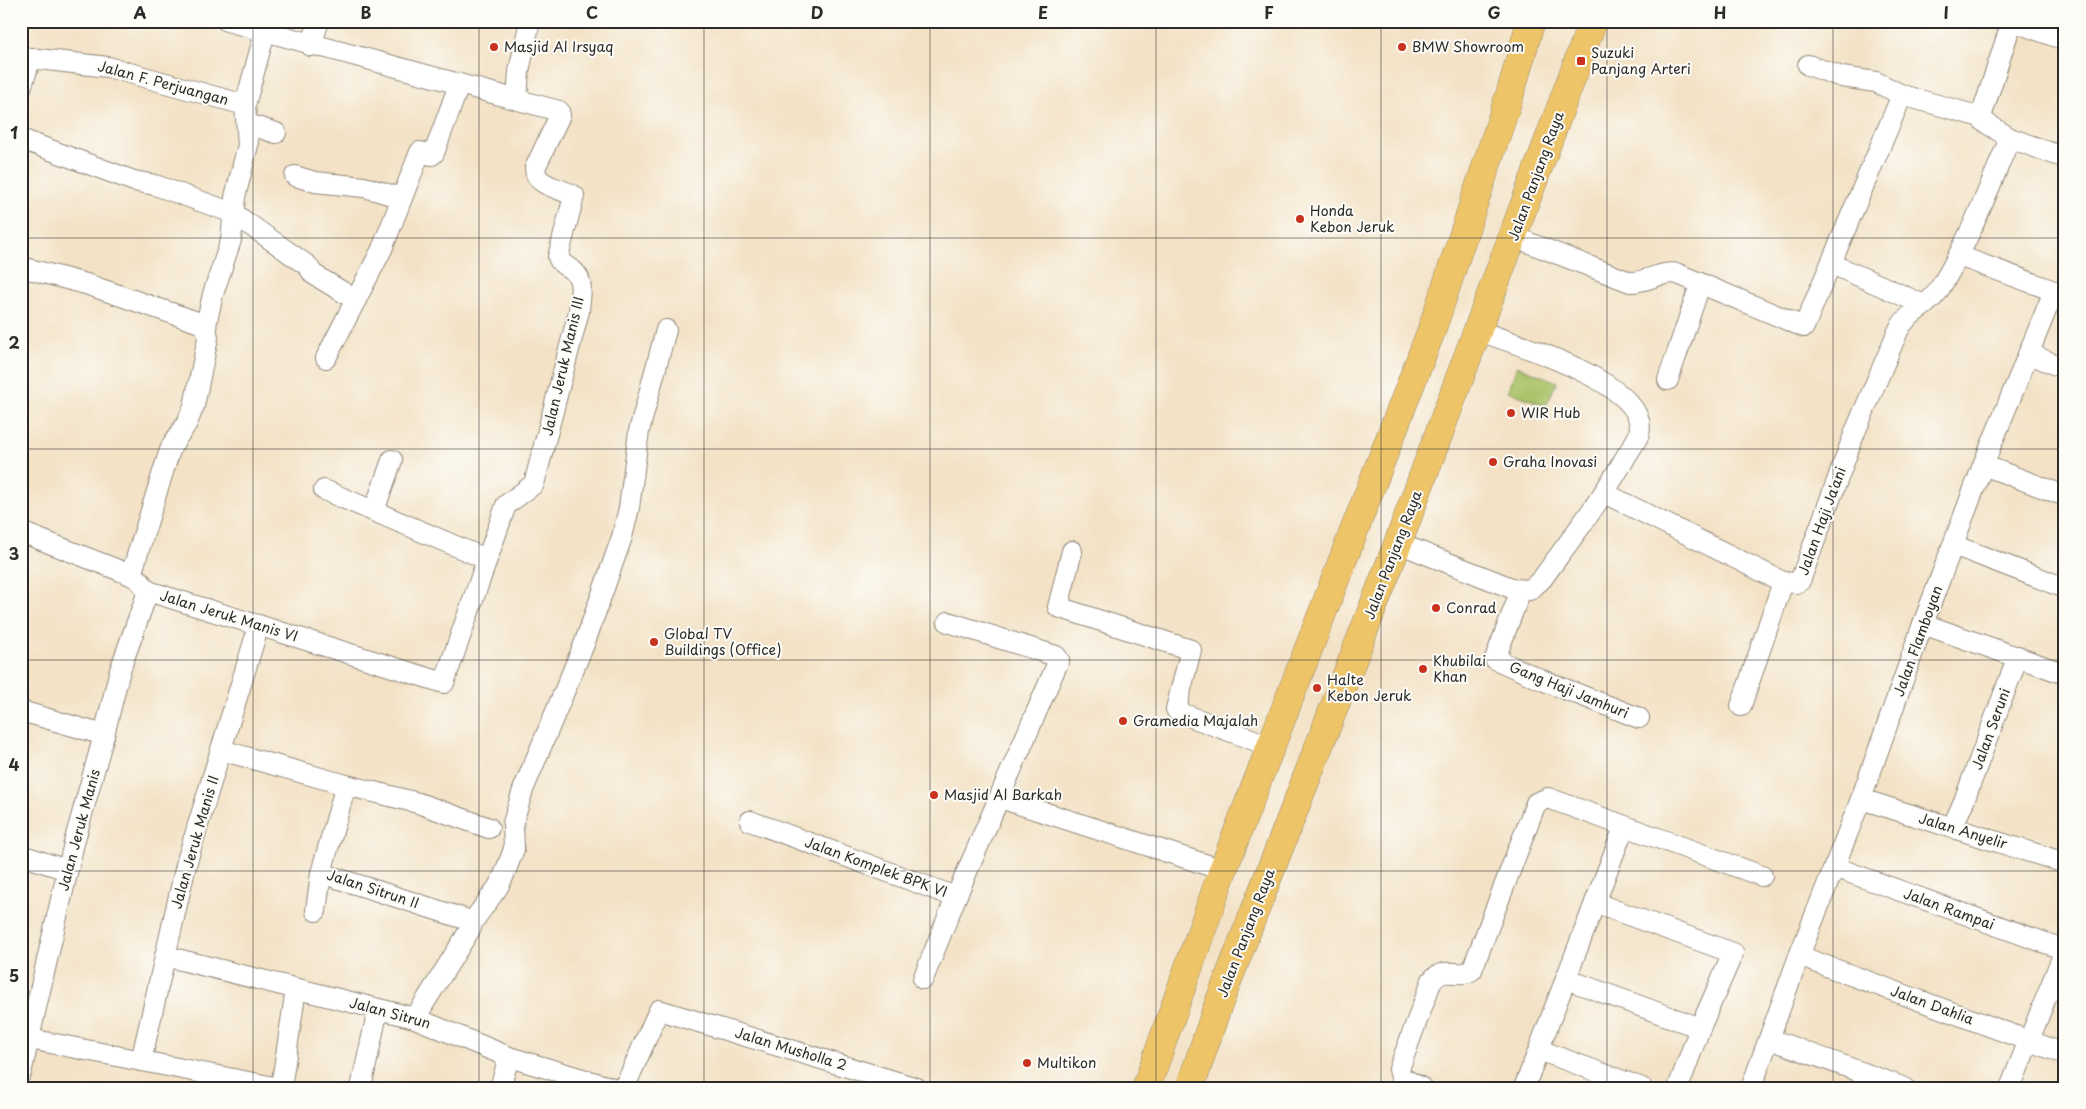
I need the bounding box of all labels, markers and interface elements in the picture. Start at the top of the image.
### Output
text: A [134,0,147,24]
text: B [361,0,372,24]
text: C [586,0,598,24]
text: D [811,0,823,24]
text: E [1038,0,1048,24]
text: F [1264,0,1274,24]
text: G [1487,0,1501,24]
text: H [1714,0,1726,24]
text: I [1943,0,1949,24]
place label: Masjid Al Irsyaq [504,36,613,57]
place label: BMW Showroom [1412,36,1524,57]
marker: Masjid Al Irsyaq [488,41,500,53]
marker: BMW Showroom [1396,41,1408,53]
place label: Suzuki Panjang Arteri [1591,42,1691,79]
street label: Jalan F. Perjuangan [95,55,231,110]
marker: Suzuki Panjang Arteri [1575,55,1587,67]
street label: Jalan Panjang Raya [1502,107,1569,244]
text: 1 [10,120,18,144]
place label: Honda Kebon Jeruk [1310,200,1395,237]
marker: Honda Kebon Jeruk [1294,213,1306,225]
street label: Jalan Jeruk Manis III [536,294,589,438]
text: 2 [8,330,20,354]
place label: WIR Hub [1521,402,1580,423]
marker: WIR Hub [1505,407,1517,419]
place label: Graha Inovasi [1503,451,1597,472]
marker: Graha Inovasi [1487,456,1499,468]
street label: Jalan Haji Ja'ani [1792,464,1851,578]
street label: Jalan Panjang Raya [1358,487,1427,622]
text: 3 [9,541,19,565]
street label: Jalan Flamboyan [1888,582,1947,699]
street label: Jalan Jeruk Manis VI [157,585,301,647]
place label: Conrad [1446,597,1497,618]
marker: Conrad [1430,602,1442,614]
place label: Global TV Buildings (Office) [664,623,781,660]
marker: Global TV Buildings (Office) [648,636,660,648]
place label: Khubilai Khan [1433,650,1486,687]
street label: Gang Haji Jamhuri [1506,656,1632,723]
marker: Khubilai Khan [1417,663,1429,675]
place label: Halte Kebon Jeruk [1327,669,1412,706]
marker: Halte Kebon Jeruk [1311,682,1323,694]
street label: Jalan Seruni [1966,685,2015,773]
place label: Gramedia Majalah [1133,710,1258,731]
marker: Gramedia Majalah [1117,715,1129,727]
text: 4 [9,752,20,776]
street label: Jalan Jeruk Manis [52,767,105,893]
street label: Jalan Jeruk Manis II [165,773,224,911]
place label: Masjid Al Barkah [944,784,1062,805]
marker: Masjid Al Barkah [928,789,940,801]
street label: Jalan Anyelir [1916,807,2011,854]
street label: Jalan Komplek BPK VI [802,831,950,902]
street label: Jalan Sitrun II [324,864,422,913]
street label: Jalan Panjang Raya [1211,865,1280,1000]
street label: Jalan Rampai [1901,882,1998,935]
text: 5 [9,963,19,987]
street label: Jalan Dahlia [1888,980,1977,1029]
street label: Jalan Sitrun [347,992,433,1033]
street label: Jalan Musholla 2 [733,1022,850,1076]
place label: Multikon [1037,1052,1096,1073]
marker: Multikon [1021,1057,1033,1069]

